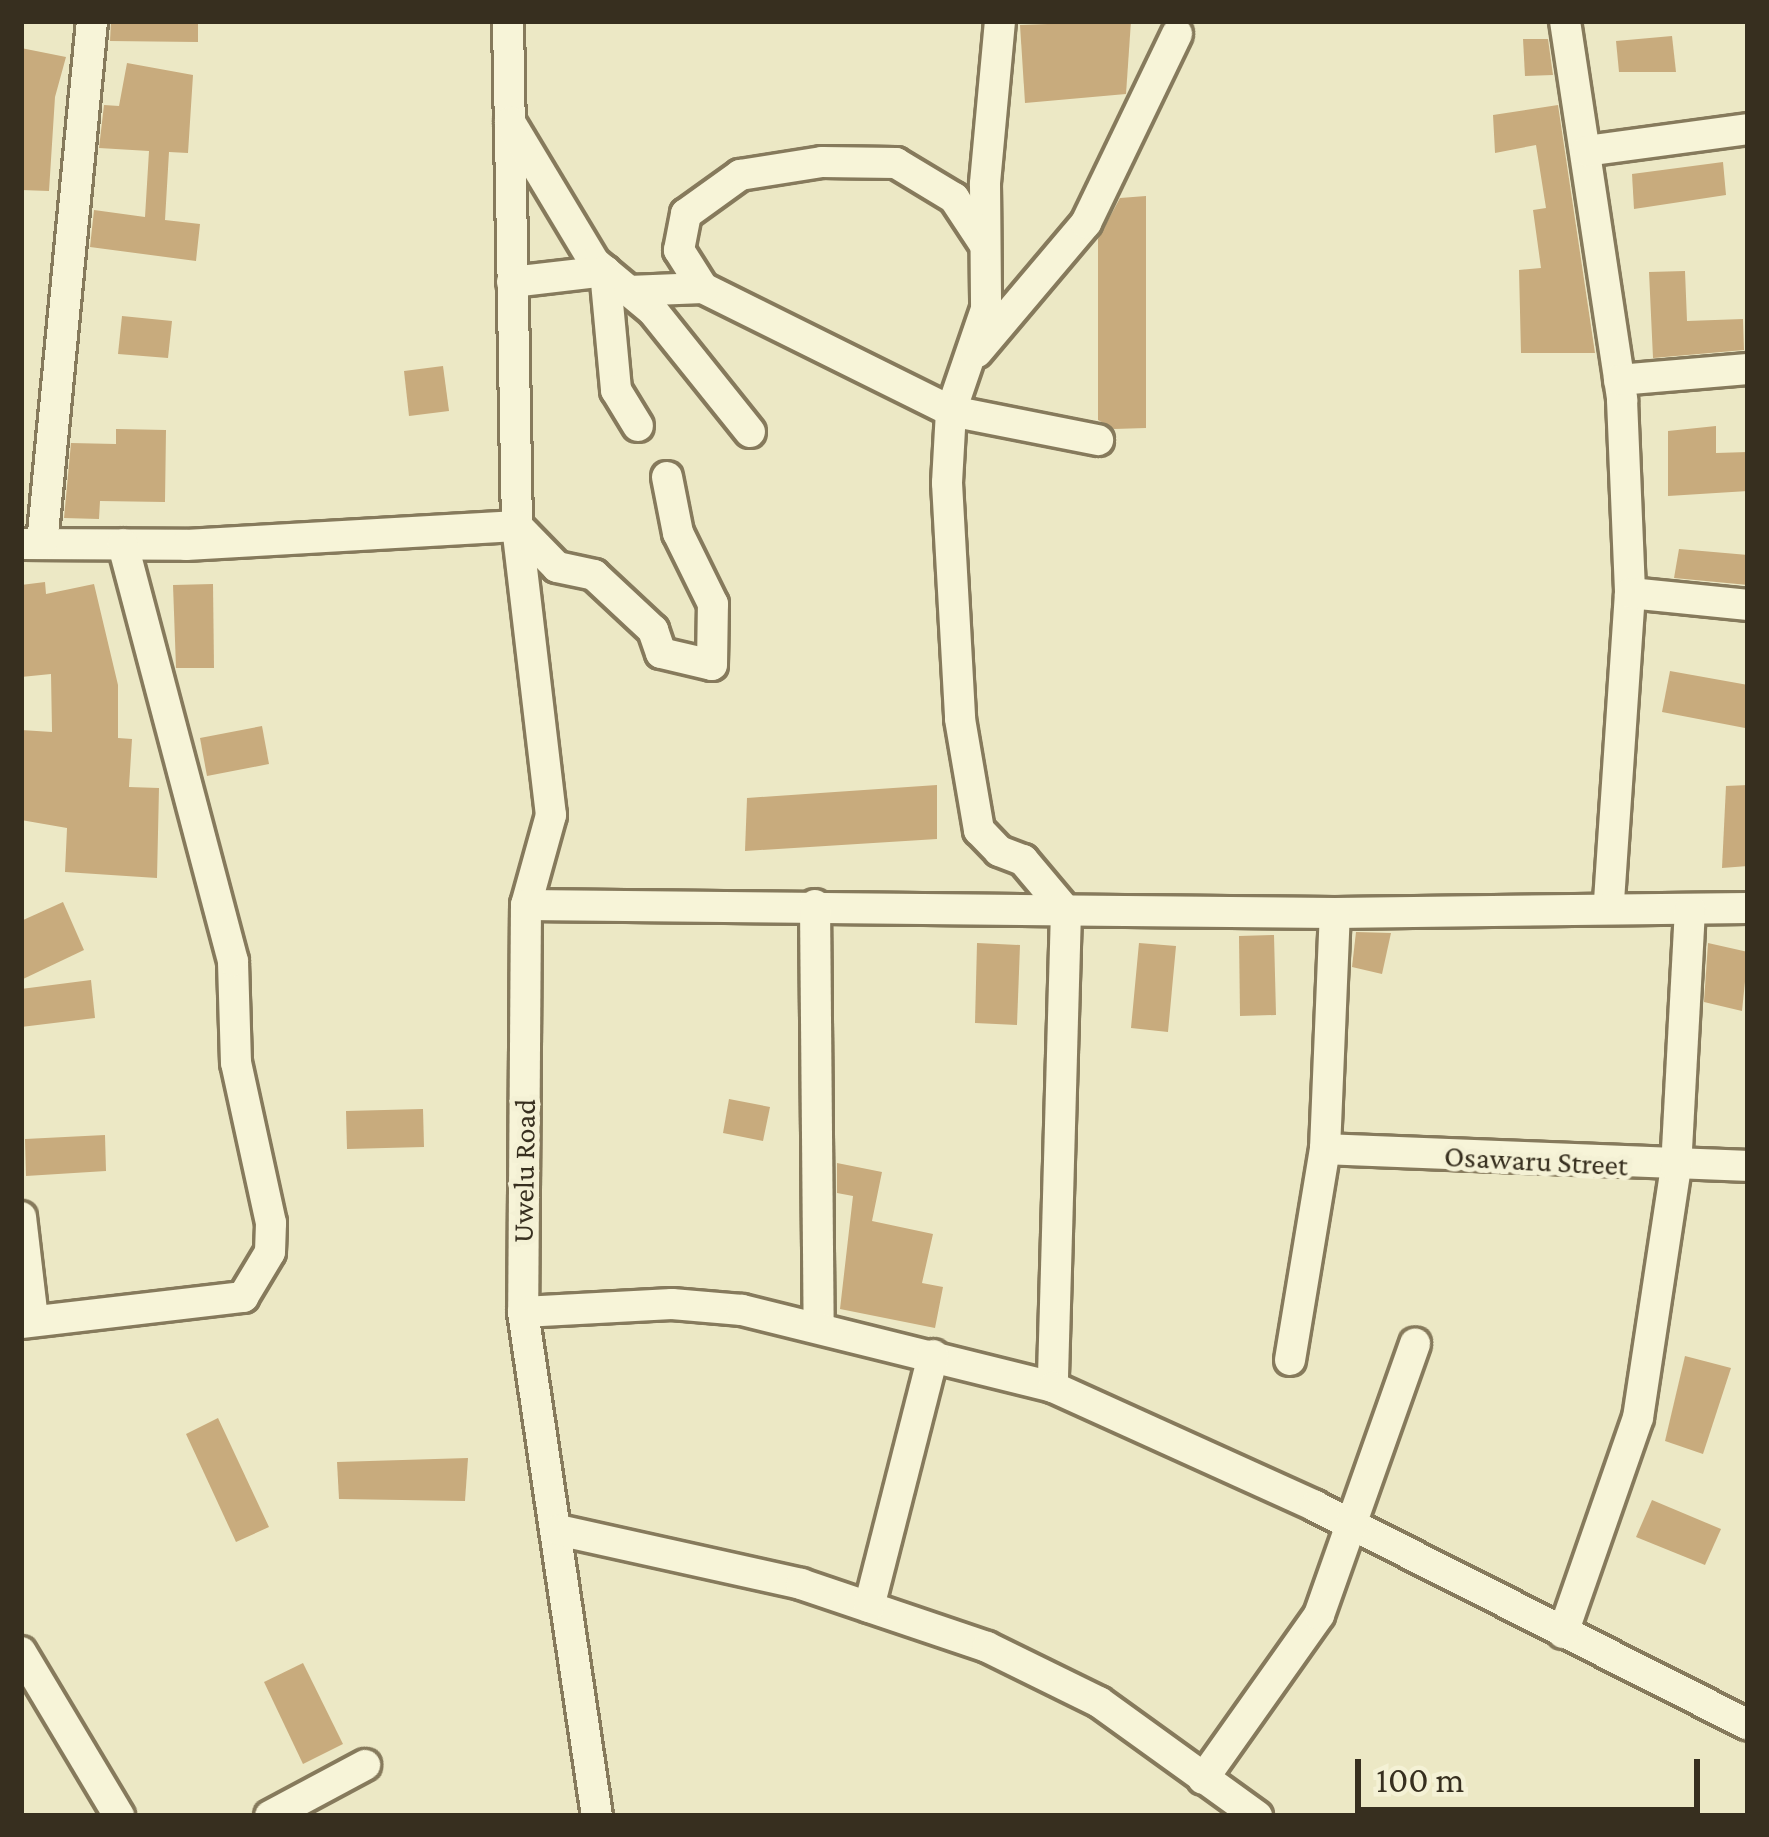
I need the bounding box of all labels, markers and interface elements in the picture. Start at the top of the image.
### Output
street label: Uwelu Road [505,1099,543,1243]
street label: Osawaru Street [1443,1138,1629,1184]
scale bar [1361,1735,1706,1809]
text: 100 m [1376,1760,1464,1800]

